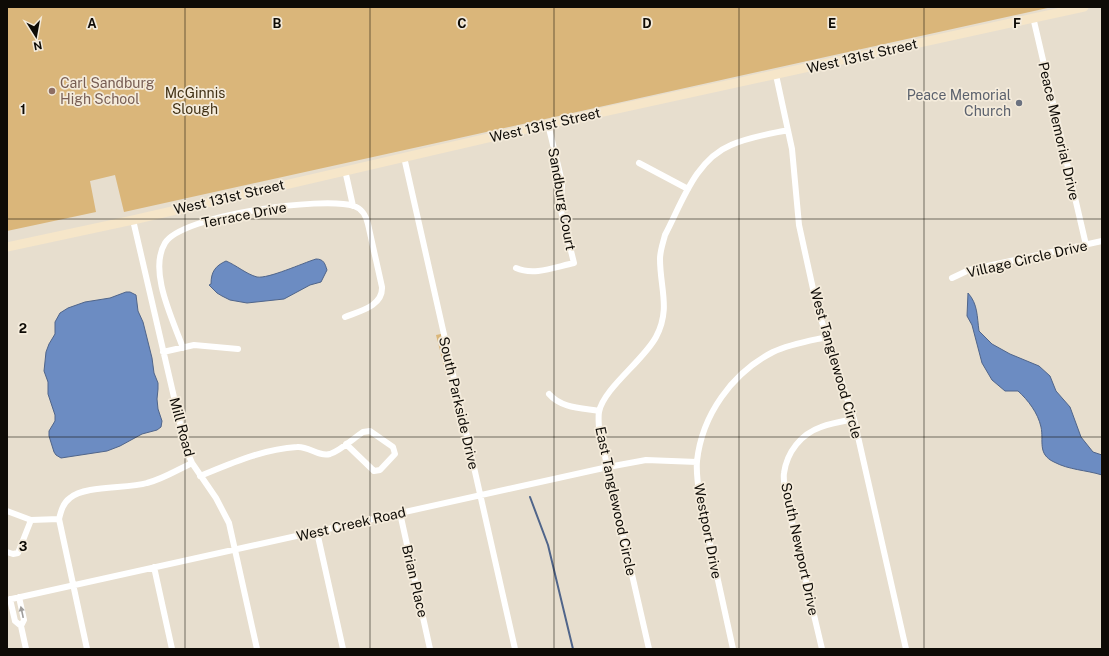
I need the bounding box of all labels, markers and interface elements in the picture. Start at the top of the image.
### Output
north arrow [16,16,56,56]
text: A [87,16,97,31]
text: B [273,16,282,31]
text: C [457,16,467,31]
text: D [642,16,652,31]
text: E [828,16,836,31]
text: F [1013,16,1021,31]
street label: West 131st Street [805,35,919,77]
text: N [33,39,43,53]
street label: Peace Memorial Drive [1035,60,1083,202]
place label: Carl Sandburg High School [60,75,155,107]
park label: McGinnis Slough [165,85,225,117]
marker: Carl Sandburg High School [47,86,57,96]
place label: Peace Memorial Church [907,87,1011,119]
marker: Peace Memorial Church [1014,98,1024,108]
text: 1 [20,102,26,117]
street label: West 131st Street [488,104,602,146]
street label: Sandburg Court [545,146,579,252]
street label: West 131st Street [172,176,286,218]
street label: Terrace Drive [200,199,288,231]
street label: Village Circle Drive [965,237,1089,281]
street label: West Tanglewood Circle [807,286,865,440]
text: 2 [19,321,27,336]
street label: South Parkside Drive [436,335,482,471]
street label: Mill Road [166,396,198,458]
street label: East Tanglewood Circle [592,425,640,577]
street label: South Newport Drive [778,481,822,617]
street label: Westport Drive [691,482,725,580]
street label: West Creek Road [295,504,407,544]
text: 3 [19,539,28,554]
street label: Brian Place [399,543,431,619]
one-way arrow [19,605,25,618]

